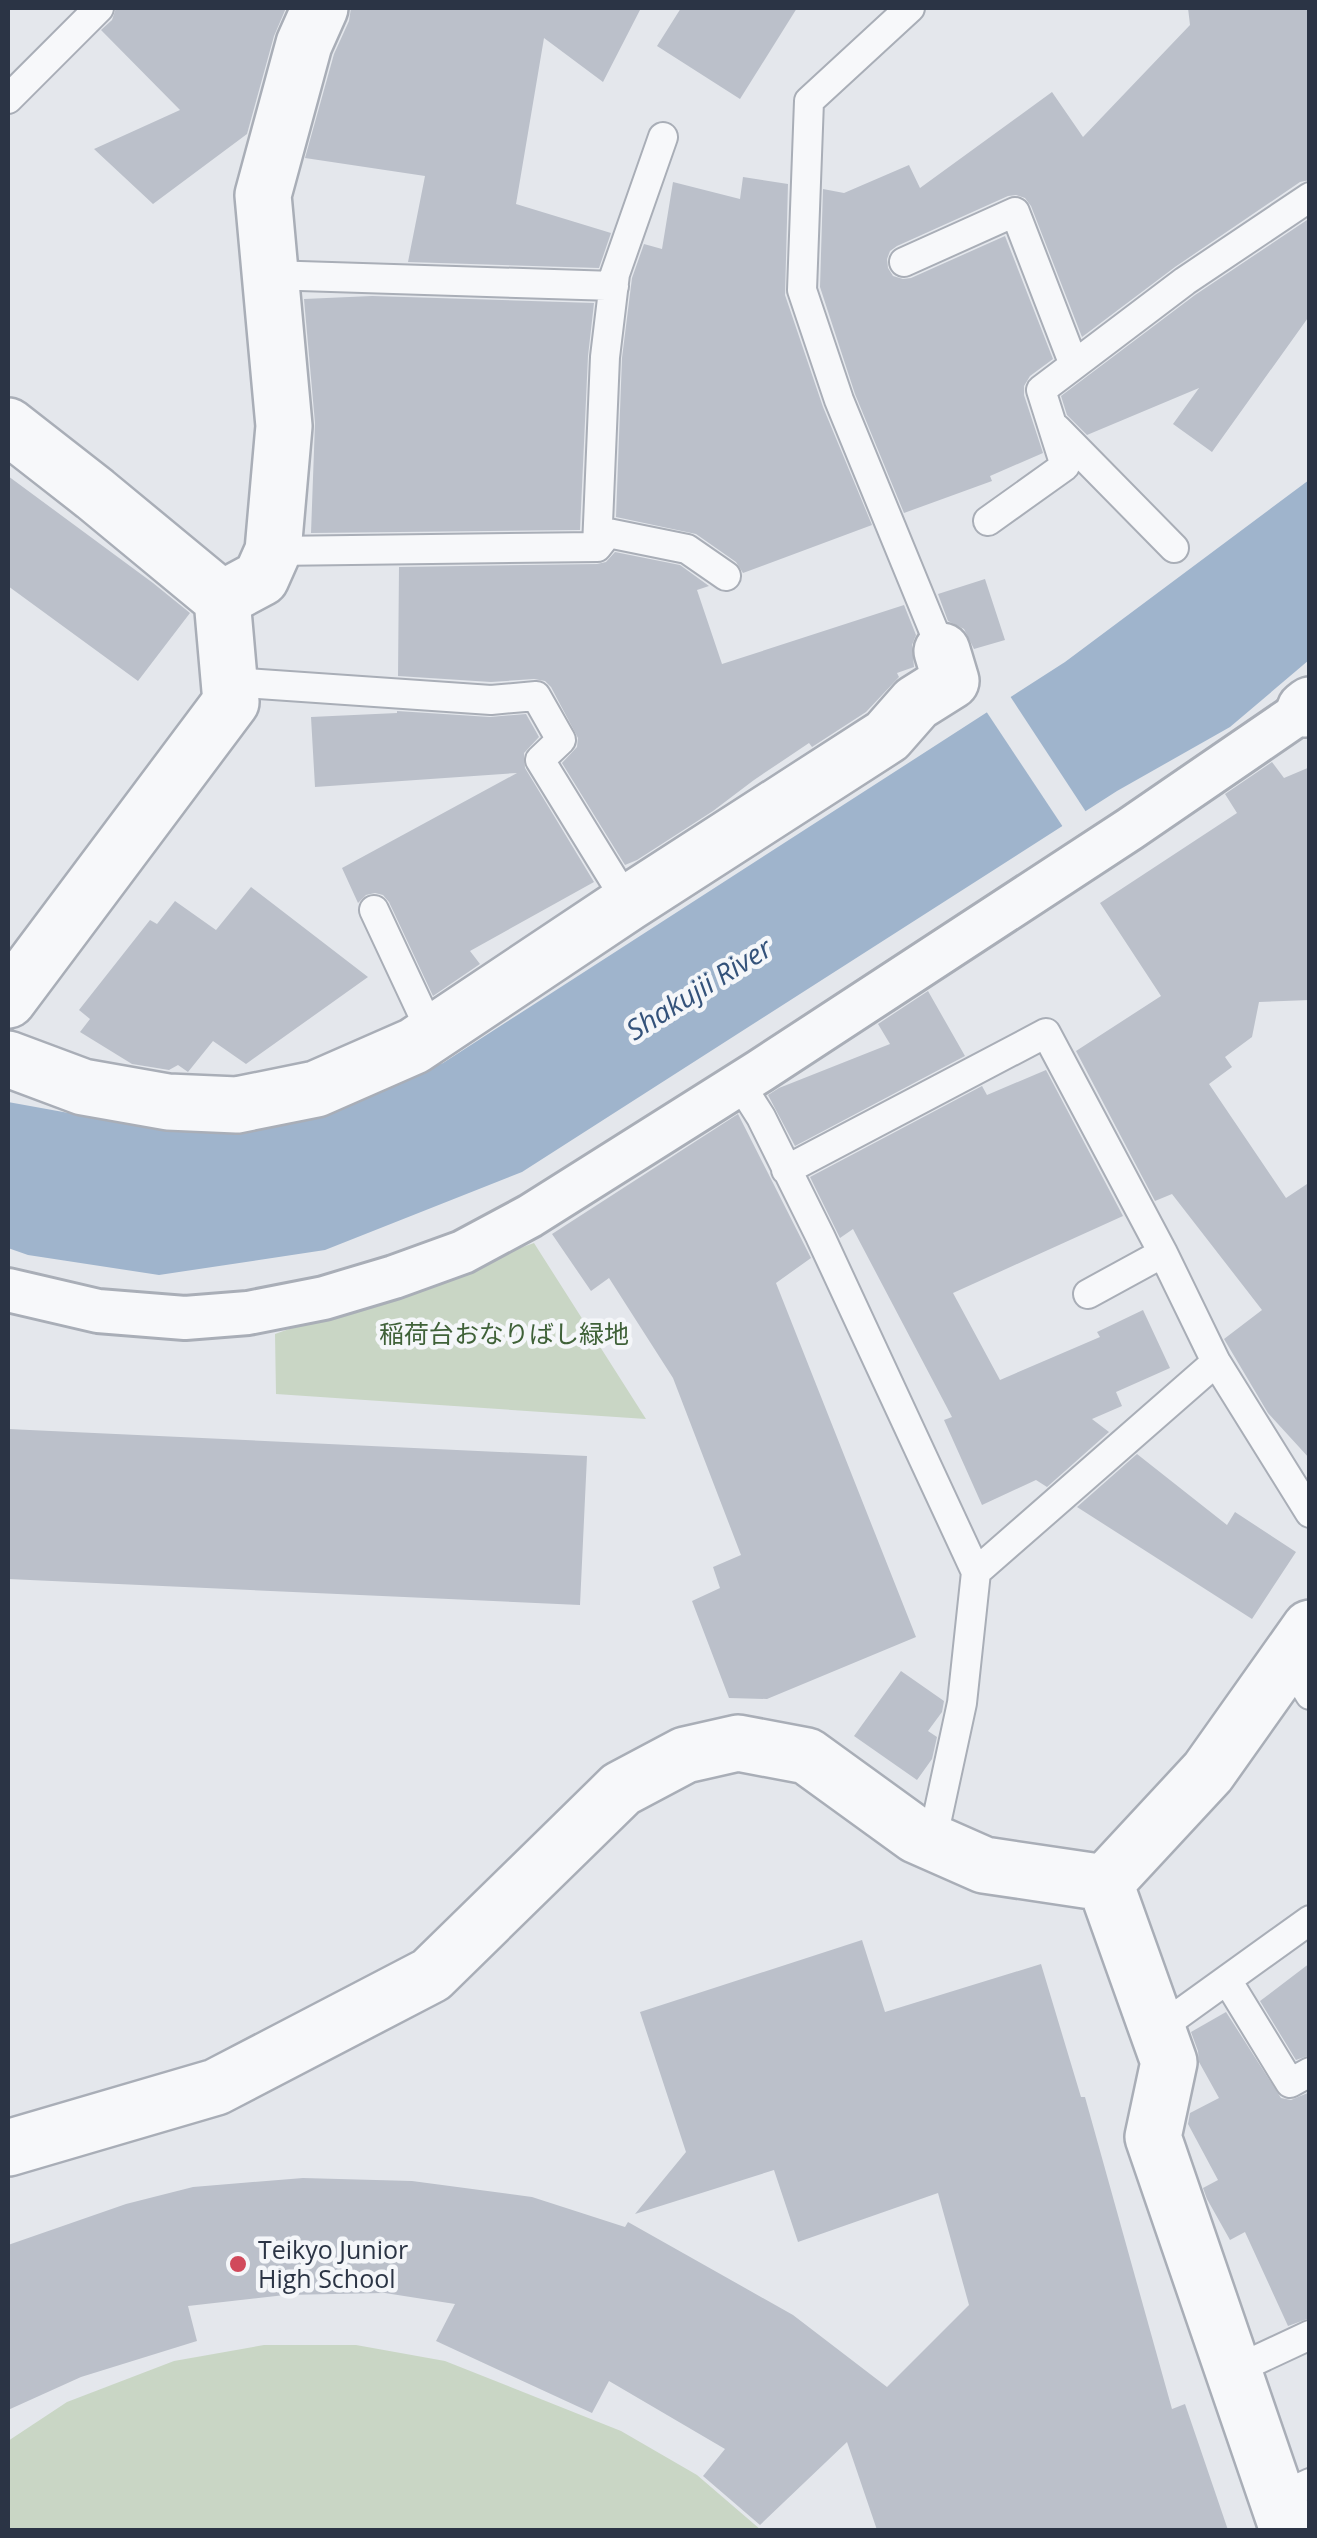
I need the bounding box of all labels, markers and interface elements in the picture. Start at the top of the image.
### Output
water label: Shakujii River [618,928,779,1048]
park label: 稲荷台おなりばし緑地 [379,1316,629,1350]
place label: Teikyo Junior High School [258,2232,408,2295]
marker: Teikyo Junior High School [227,2253,249,2275]

